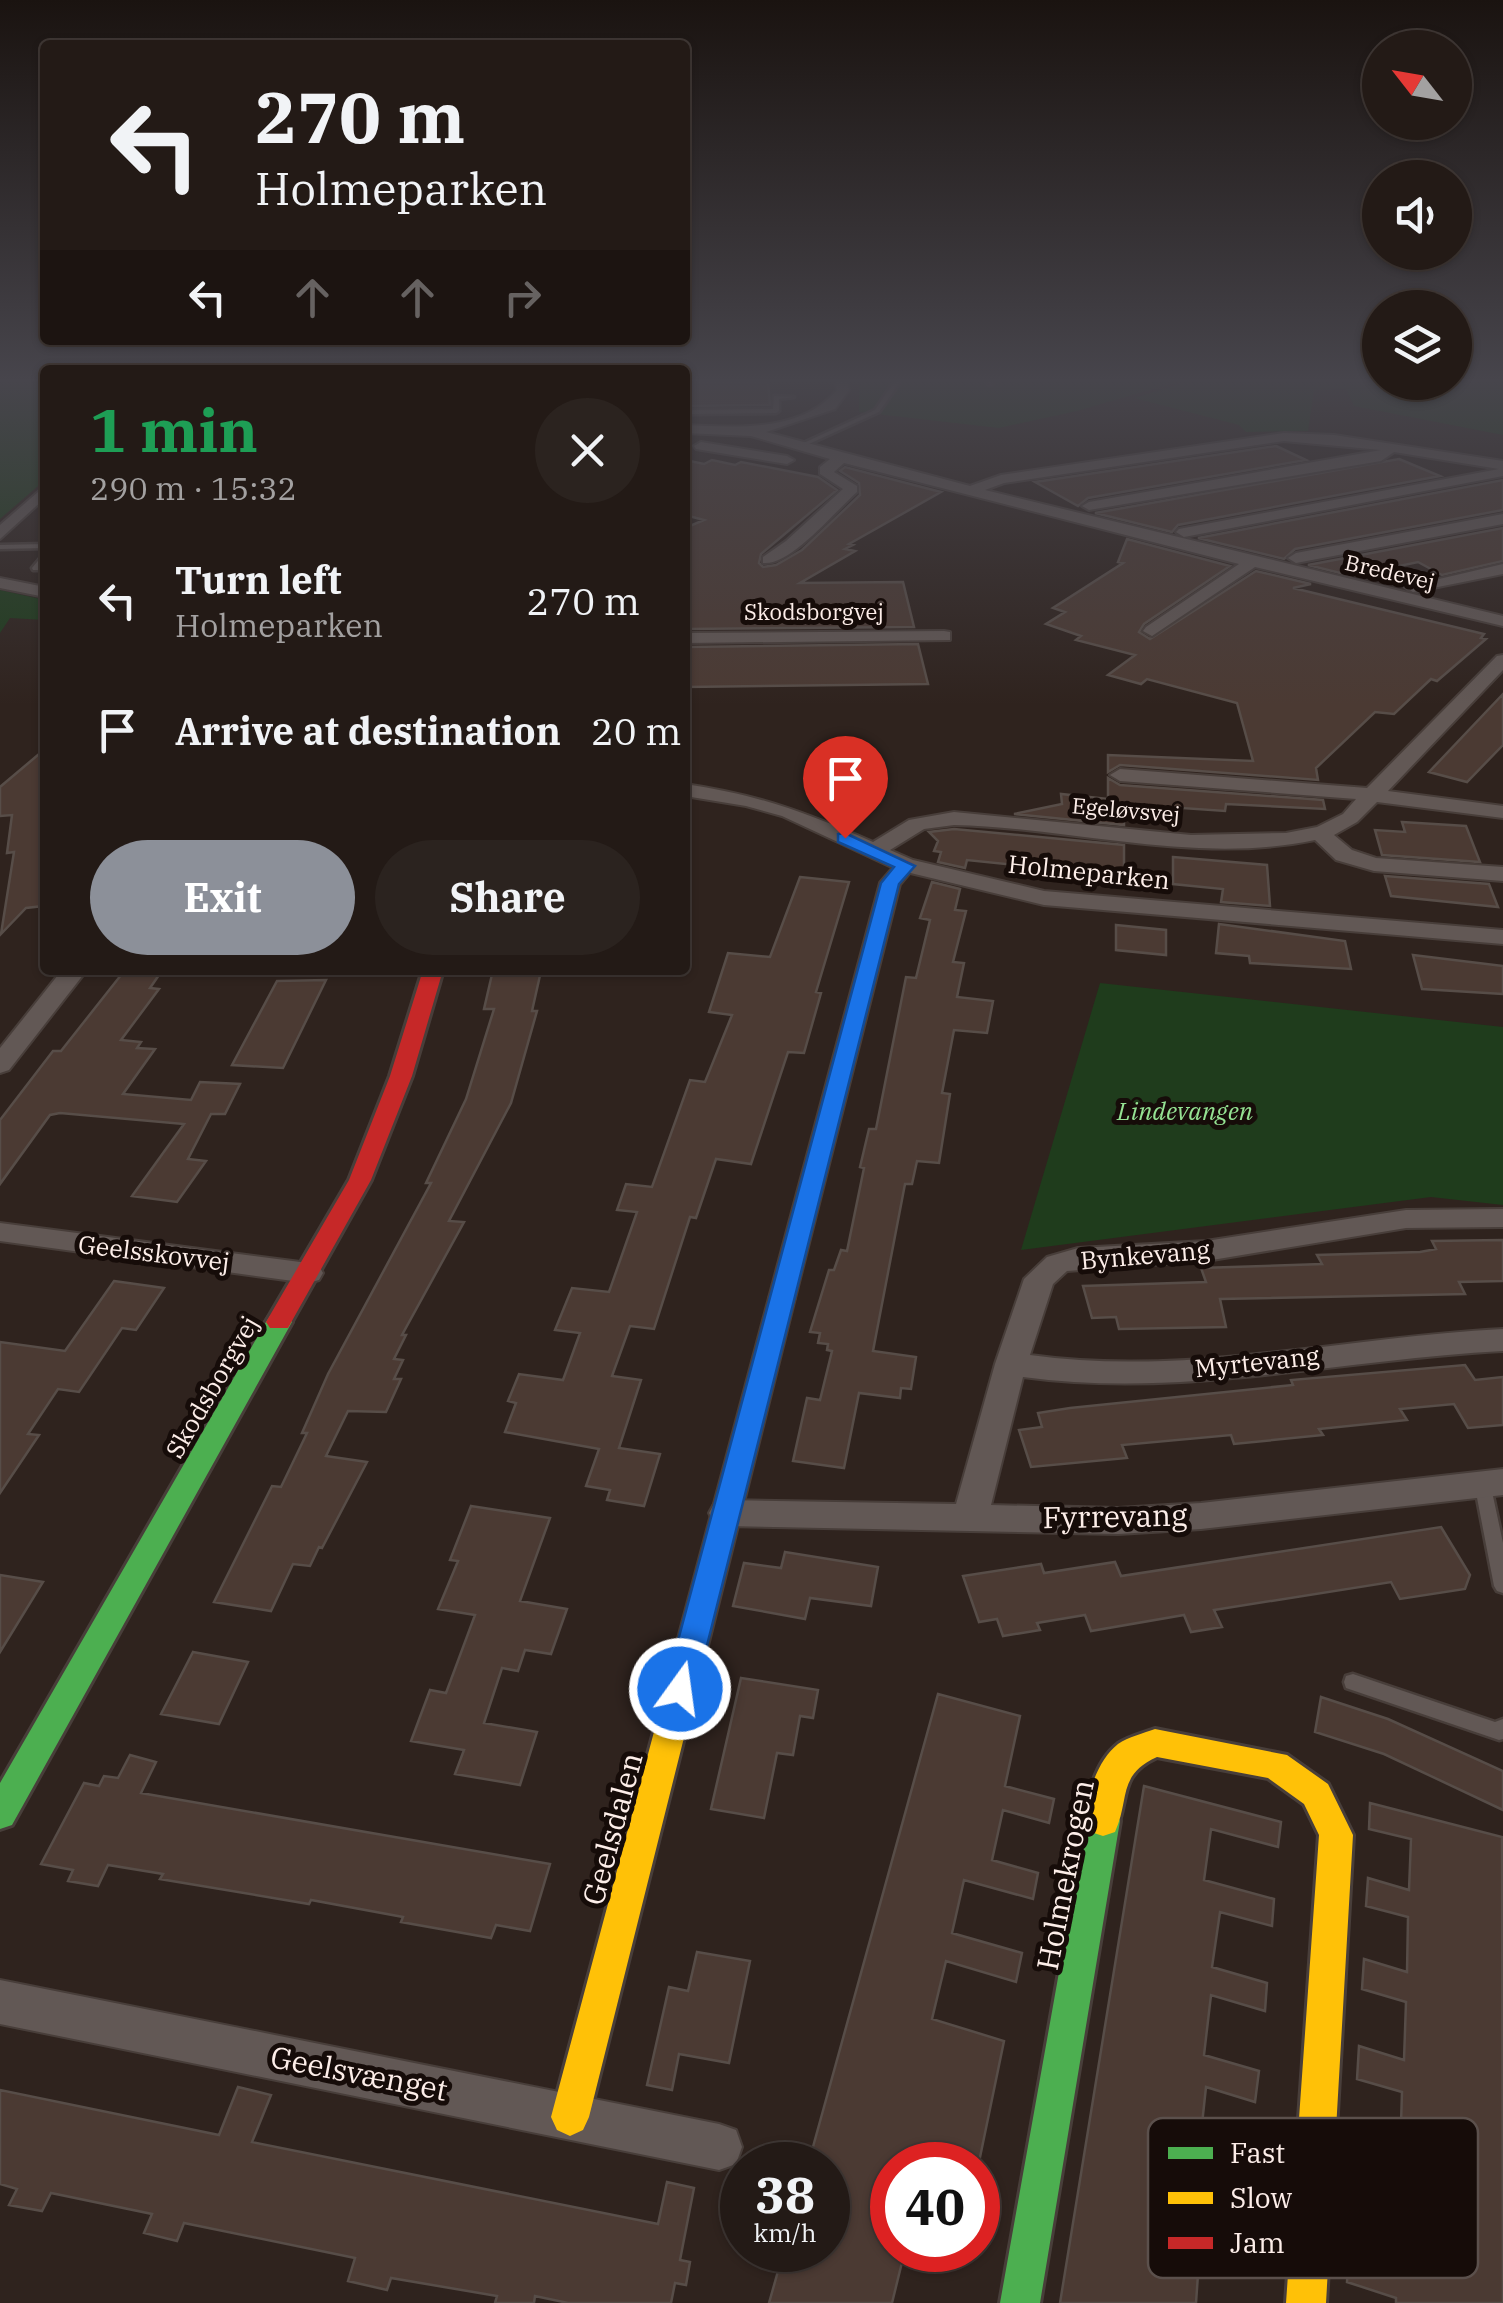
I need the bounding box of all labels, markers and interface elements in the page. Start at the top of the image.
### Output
north arrow [1362,30,1472,140]
map controls [1362,30,1472,400]
text: 270 m [255,71,465,162]
icon: left [90,80,220,210]
text: Holmeparken [255,159,547,217]
button: sound [1362,160,1472,270]
icon: left [180,270,235,325]
icon: ahead [285,270,340,325]
icon: ahead [390,270,445,325]
icon: right [495,270,550,325]
button: layers [1362,290,1472,400]
text: 1 min [90,390,258,469]
button: close [535,398,640,503]
text: 290 m · 15:32 [90,467,297,509]
street label: Bredevej [1342,547,1438,596]
text: Turn left [175,555,342,604]
icon: left [90,573,145,628]
text: 270 m [527,576,640,625]
street label: Skodsborgvej [744,597,884,626]
text: Holmeparken [175,604,383,646]
icon: arrive [90,703,145,758]
text: Arrive at destination [175,706,561,755]
text: 20 m [591,706,682,755]
pin [803,736,888,839]
icon: arrive [818,751,873,806]
street label: Egeløvsvej [1071,790,1181,829]
button: Exit [90,840,355,955]
button: Share [375,840,640,955]
street label: Holmeparken [1007,847,1172,896]
park label: Lindevangen [1116,1094,1253,1127]
street label: Geelsskovvej [76,1227,232,1278]
street label: Bynkevang [1079,1232,1211,1277]
street label: Skodsborgvej [158,1310,266,1464]
street label: Myrtevang [1193,1339,1321,1384]
street label: Fyrrevang [1042,1495,1188,1536]
position arrow [628,1637,732,1741]
street label: Geelsdalen [572,1748,651,1909]
street label: Holmekrogen [1027,1776,1102,1973]
street label: Geelsvænget [267,2036,451,2109]
legend [1148,2118,1478,2278]
text: Fast [1230,2134,1285,2171]
speed limit sign: 40 [870,2142,1000,2272]
text: 38 [755,2162,815,2227]
text: Slow [1230,2179,1292,2216]
text: km/h [753,2216,817,2249]
text: Jam [1230,2224,1285,2261]

